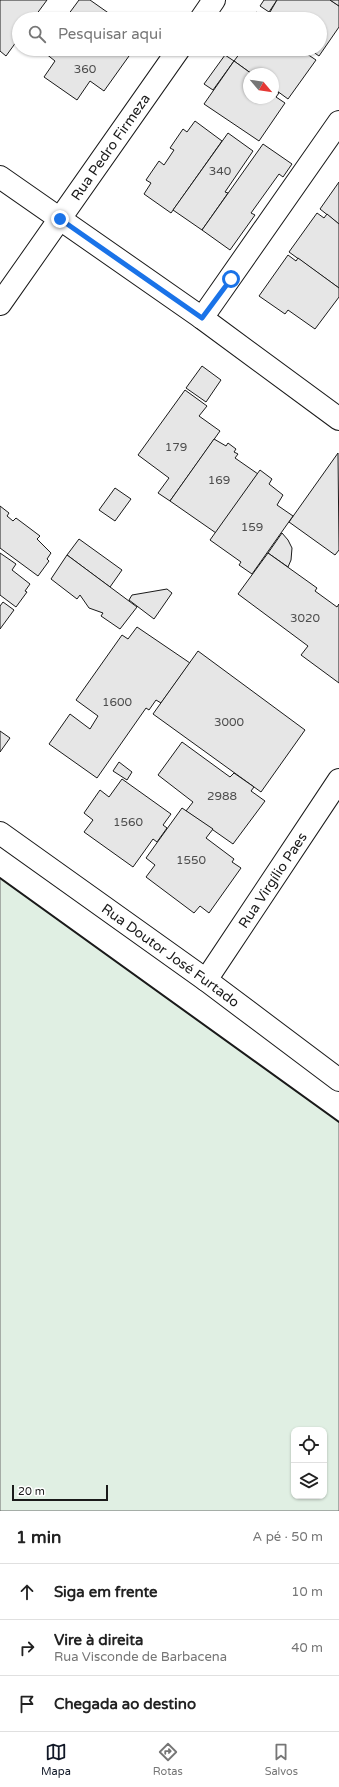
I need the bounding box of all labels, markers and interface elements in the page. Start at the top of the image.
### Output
search box [12,12,327,56]
icon: search [26,23,48,45]
text: Pesquisar aqui [58,25,162,43]
house number: 360 [74,62,97,76]
north arrow [243,68,279,104]
street label: Rua Pedro Firmeza [68,91,154,204]
house number: 340 [209,164,232,178]
route end [51,210,69,228]
route start [222,270,240,288]
house number: 179 [165,440,187,454]
house number: 169 [208,473,230,487]
house number: 159 [241,520,263,534]
house number: 3020 [290,611,321,625]
house number: 1600 [102,695,133,709]
house number: 3000 [214,715,245,729]
house number: 2988 [207,789,237,803]
house number: 1560 [113,815,144,829]
street label: Rua Virgílio Paes [235,829,311,931]
house number: 1550 [176,853,207,867]
street label: Rua Doutor José Furtado [98,900,243,1011]
map controls [291,1427,327,1499]
button: locate [291,1427,327,1463]
button: layers [291,1463,327,1499]
scale bar [12,1483,108,1502]
text: 20 m [18,1485,45,1498]
text: 1 min [16,1527,61,1548]
text: A pé · 50 m [253,1529,323,1545]
icon: ahead [16,1581,38,1603]
text: Siga em frente [54,1583,158,1601]
text: 10 m [291,1584,323,1600]
text: Vire à direita [54,1631,143,1649]
icon: right [16,1637,38,1659]
text: 40 m [291,1640,323,1656]
text: Rua Visconde de Barbacena [54,1649,227,1665]
icon: arrive [16,1693,38,1715]
text: Chegada ao destino [54,1695,196,1713]
tab: Mapa [41,1741,71,1778]
tab: Rotas [153,1741,183,1778]
tab: Salvos [265,1741,298,1778]

